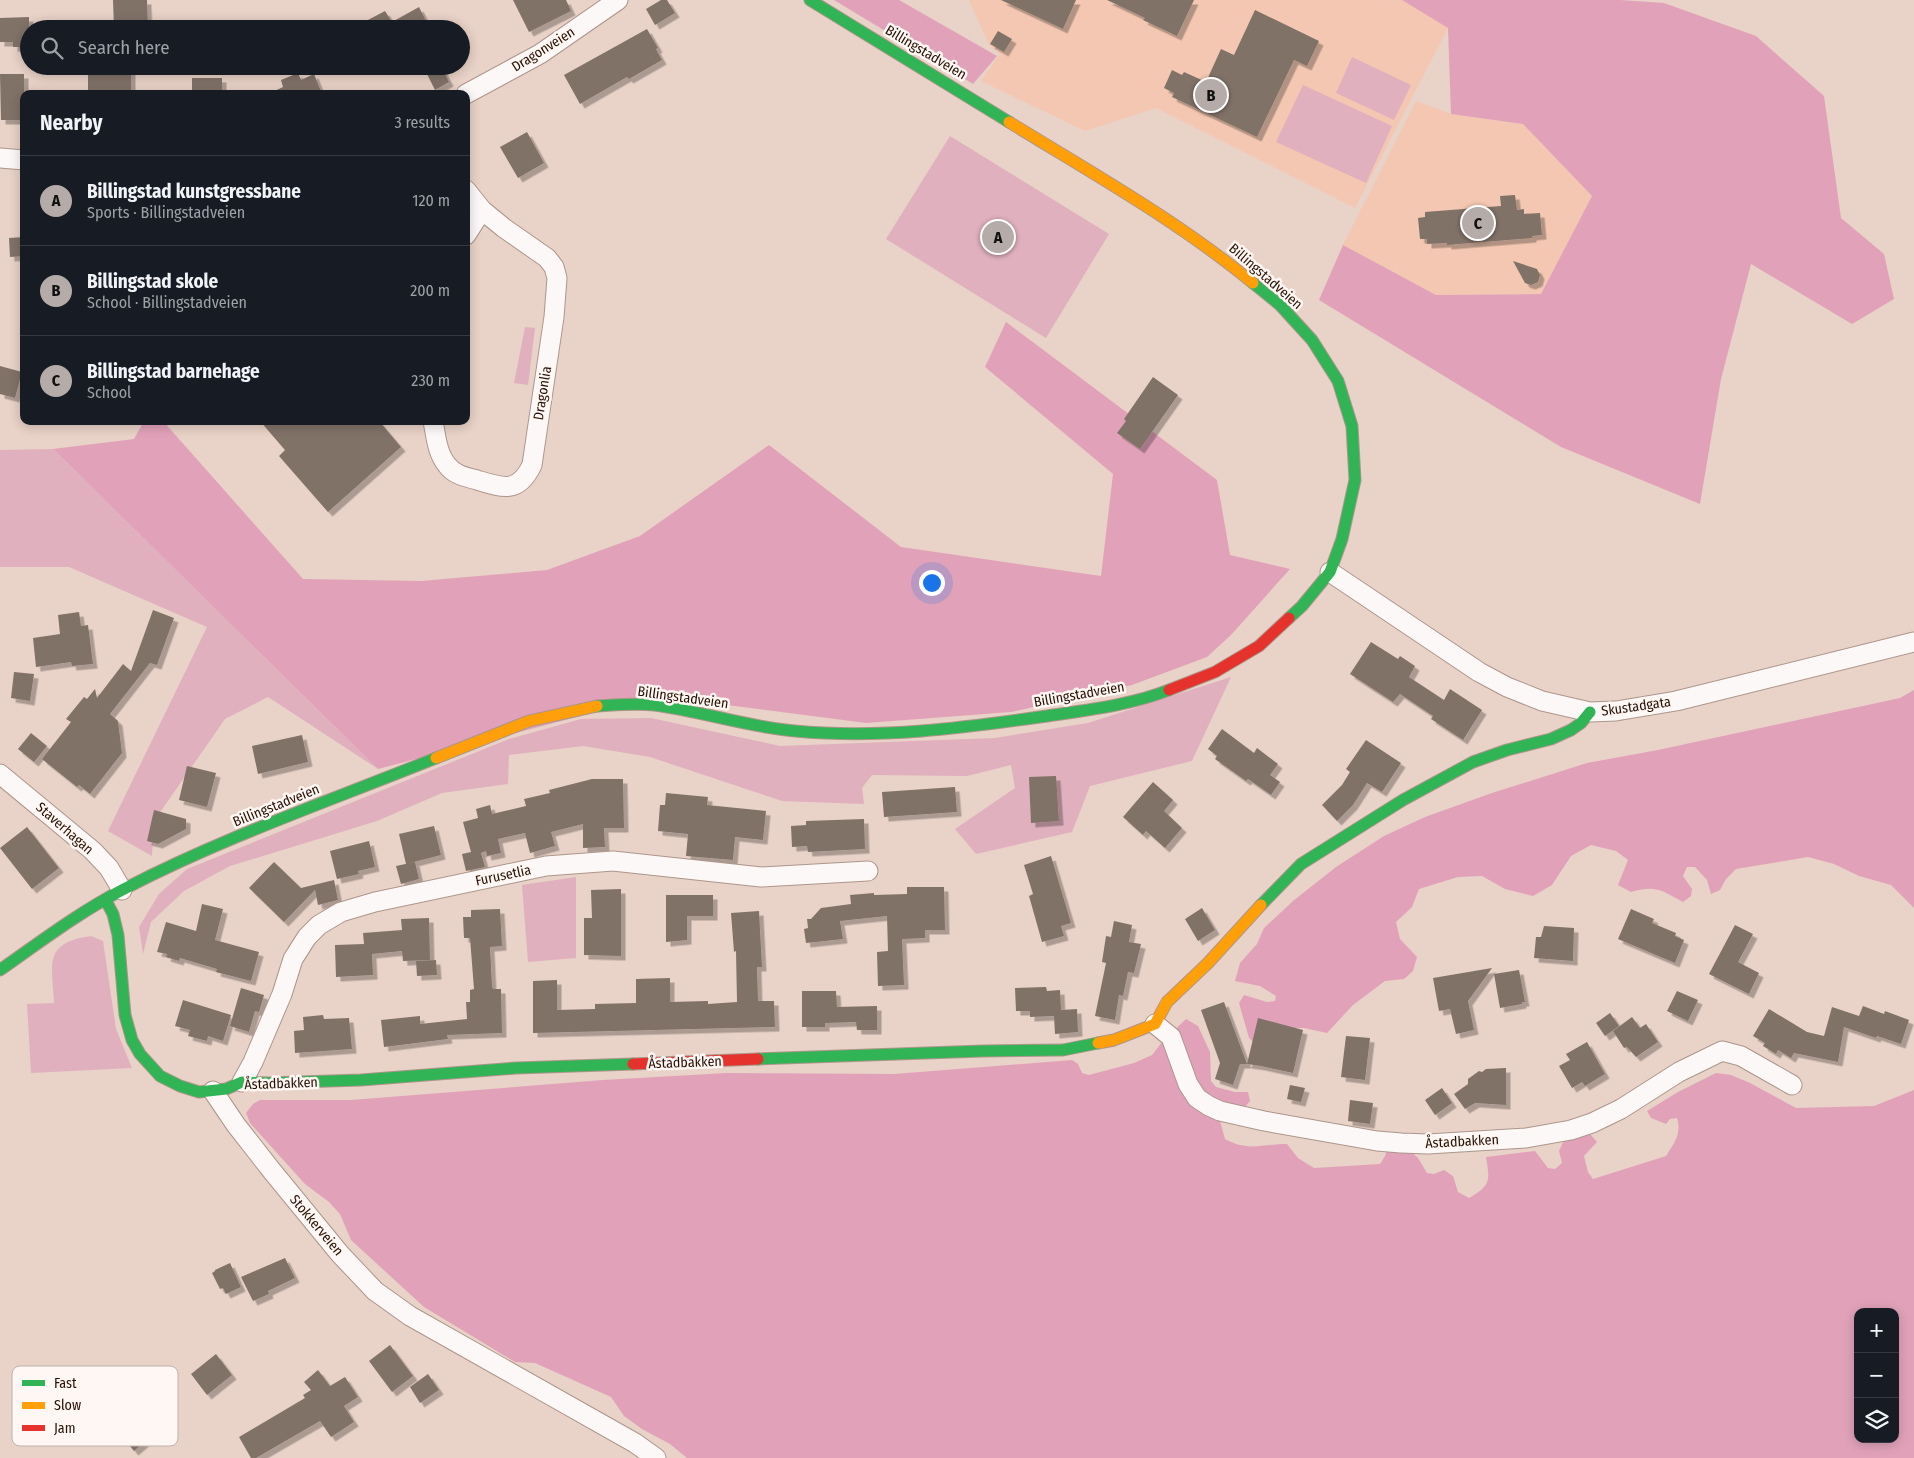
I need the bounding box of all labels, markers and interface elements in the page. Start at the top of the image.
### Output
search box [20,20,470,75]
street label: Billingstadveien [882,22,969,83]
street label: Dragonveien [509,23,578,76]
icon: search [38,34,66,62]
text: Search here [78,36,170,59]
pin: B [1195,76,1227,114]
text: Nearby [40,110,102,136]
text: 3 results [394,113,450,132]
text: Billingstad kunstgressbane [87,180,301,203]
text: A [52,191,60,210]
text: 120 m [412,191,450,210]
text: Sports · Billingstadveien [87,203,245,222]
pin: C [1462,204,1494,242]
pin: A [982,218,1014,256]
street label: Billingstadveien [1225,240,1306,313]
text: Billingstad skole [87,270,218,293]
text: B [52,281,60,300]
text: 200 m [410,281,450,300]
text: School · Billingstadveien [87,293,247,312]
text: Billingstad barnehage [87,360,260,383]
street label: Dragonlia [530,365,555,421]
text: C [52,371,60,390]
text: 230 m [411,371,450,390]
text: School [87,383,131,402]
your location [919,570,945,596]
street label: Billingstadveien [1032,678,1126,711]
street label: Billingstadveien [636,683,730,712]
street label: Skustadgata [1600,693,1672,720]
street label: Billingstadveien [230,780,322,831]
street label: Staverhagan [32,799,97,858]
street label: Furusetlia [474,861,533,890]
street label: Åstadbakken [648,1052,722,1072]
street label: Åstadbakken [244,1073,318,1093]
street label: Åstadbakken [1425,1130,1499,1152]
street label: Stokkerveien [286,1191,347,1259]
map controls [1854,1308,1899,1443]
button: + [1854,1308,1899,1353]
button: − [1854,1353,1899,1398]
legend [12,1366,178,1446]
text: Fast [54,1375,77,1392]
text: Slow [54,1397,81,1414]
button: layers [1854,1398,1899,1443]
text: Jam [54,1420,75,1437]

